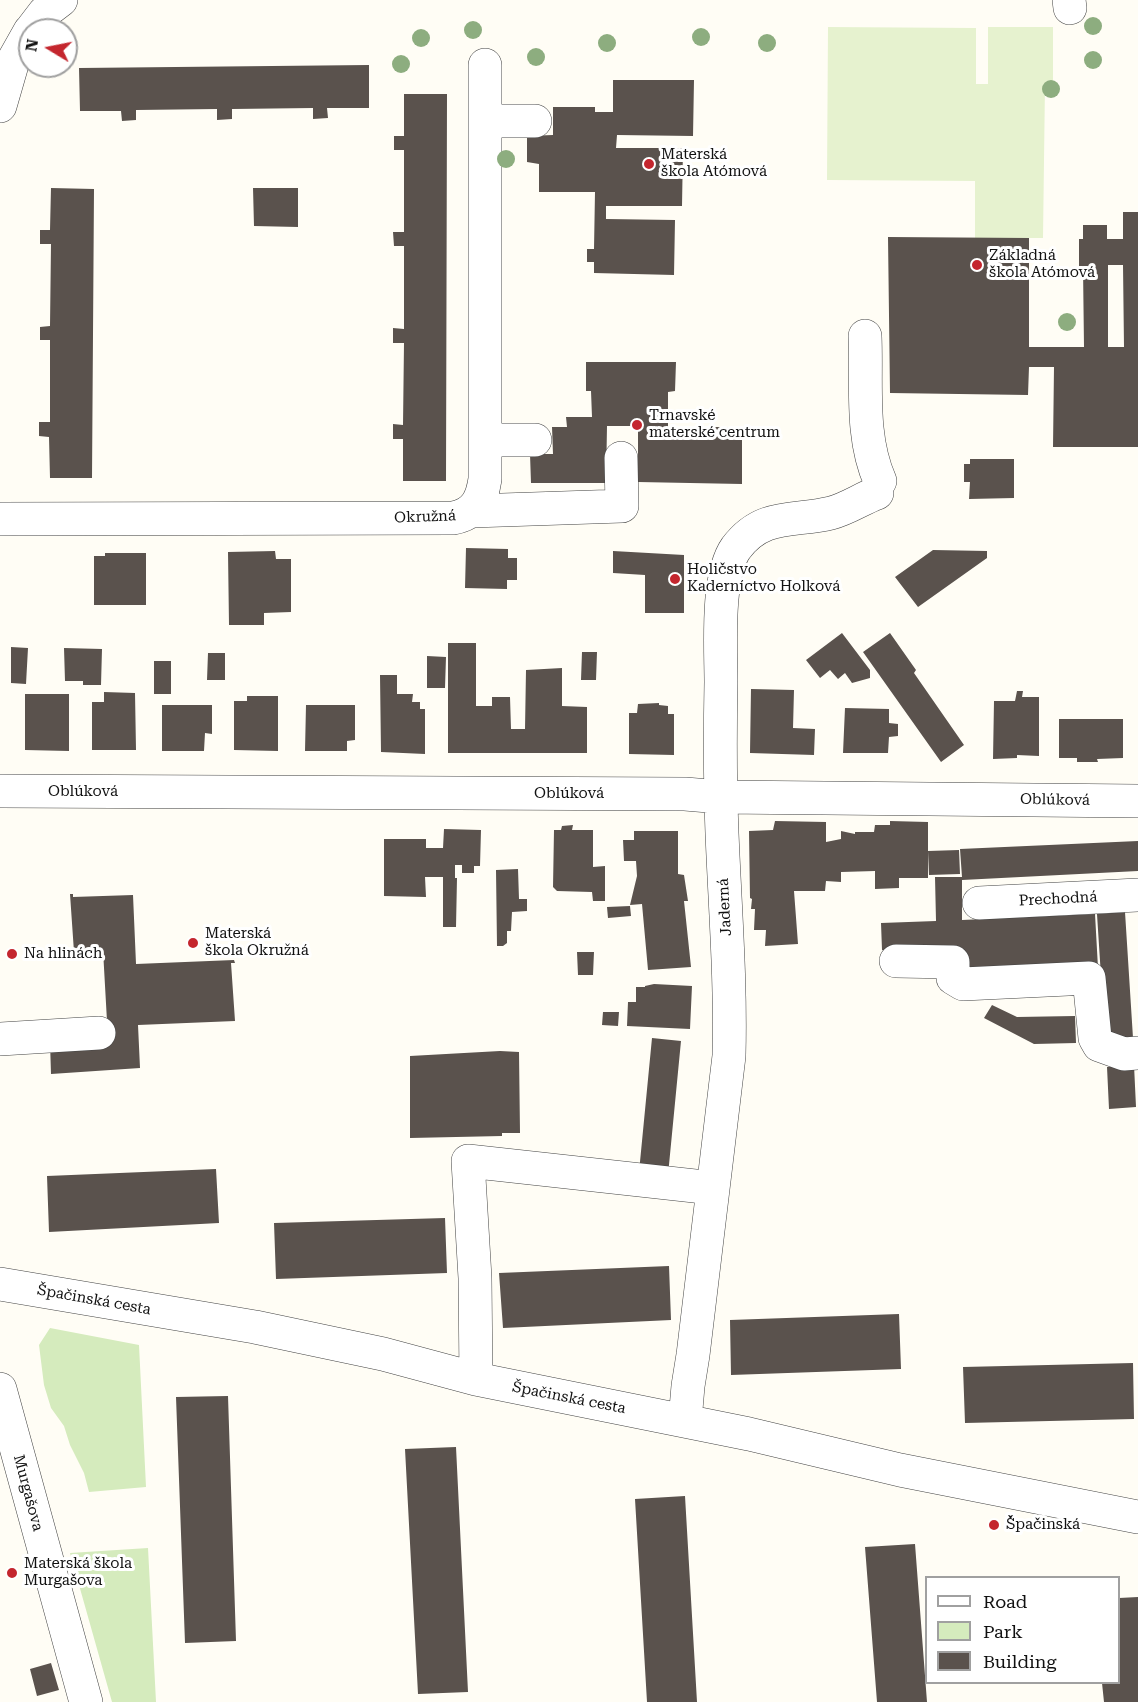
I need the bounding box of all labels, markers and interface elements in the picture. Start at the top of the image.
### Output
north arrow [18,18,78,78]
text: N [21,37,42,53]
place label: Materská škola Atómová [661,146,767,181]
marker: Materská škola Atómová [642,157,656,171]
place label: Základná škola Atómová [989,247,1095,282]
marker: Základná škola Atómová [970,258,984,272]
place label: Trnavské materské centrum [649,407,780,442]
marker: Trnavské materské centrum [630,418,644,432]
street label: Okružná [394,507,456,527]
place label: Holičstvo Kaderníctvo Holková [687,561,840,596]
marker: Holičstvo Kaderníctvo Holková [668,572,682,586]
street label: Oblúková [48,783,118,801]
street label: Oblúková [534,785,604,803]
street label: Oblúková [1020,790,1090,810]
street label: Jaderná [714,878,736,936]
street label: Prechodná [1018,888,1098,910]
place label: Materská škola Okružná [205,925,309,960]
marker: Materská škola Okružná [186,936,200,950]
place label: Na hlinách [24,945,102,963]
marker: Na hlinách [5,947,19,961]
street label: Špačinská cesta [36,1281,152,1319]
street label: Špačinská cesta [511,1378,627,1418]
street label: Murgašova [9,1453,47,1533]
place label: Špačinská [1006,1516,1080,1534]
marker: Špačinská [987,1518,1001,1532]
place label: Materská škola Murgašova [24,1555,132,1590]
marker: Materská škola Murgašova [5,1566,19,1580]
legend [925,1576,1120,1684]
text: Road [983,1591,1027,1612]
text: Park [983,1621,1023,1642]
text: Building [983,1651,1057,1672]

